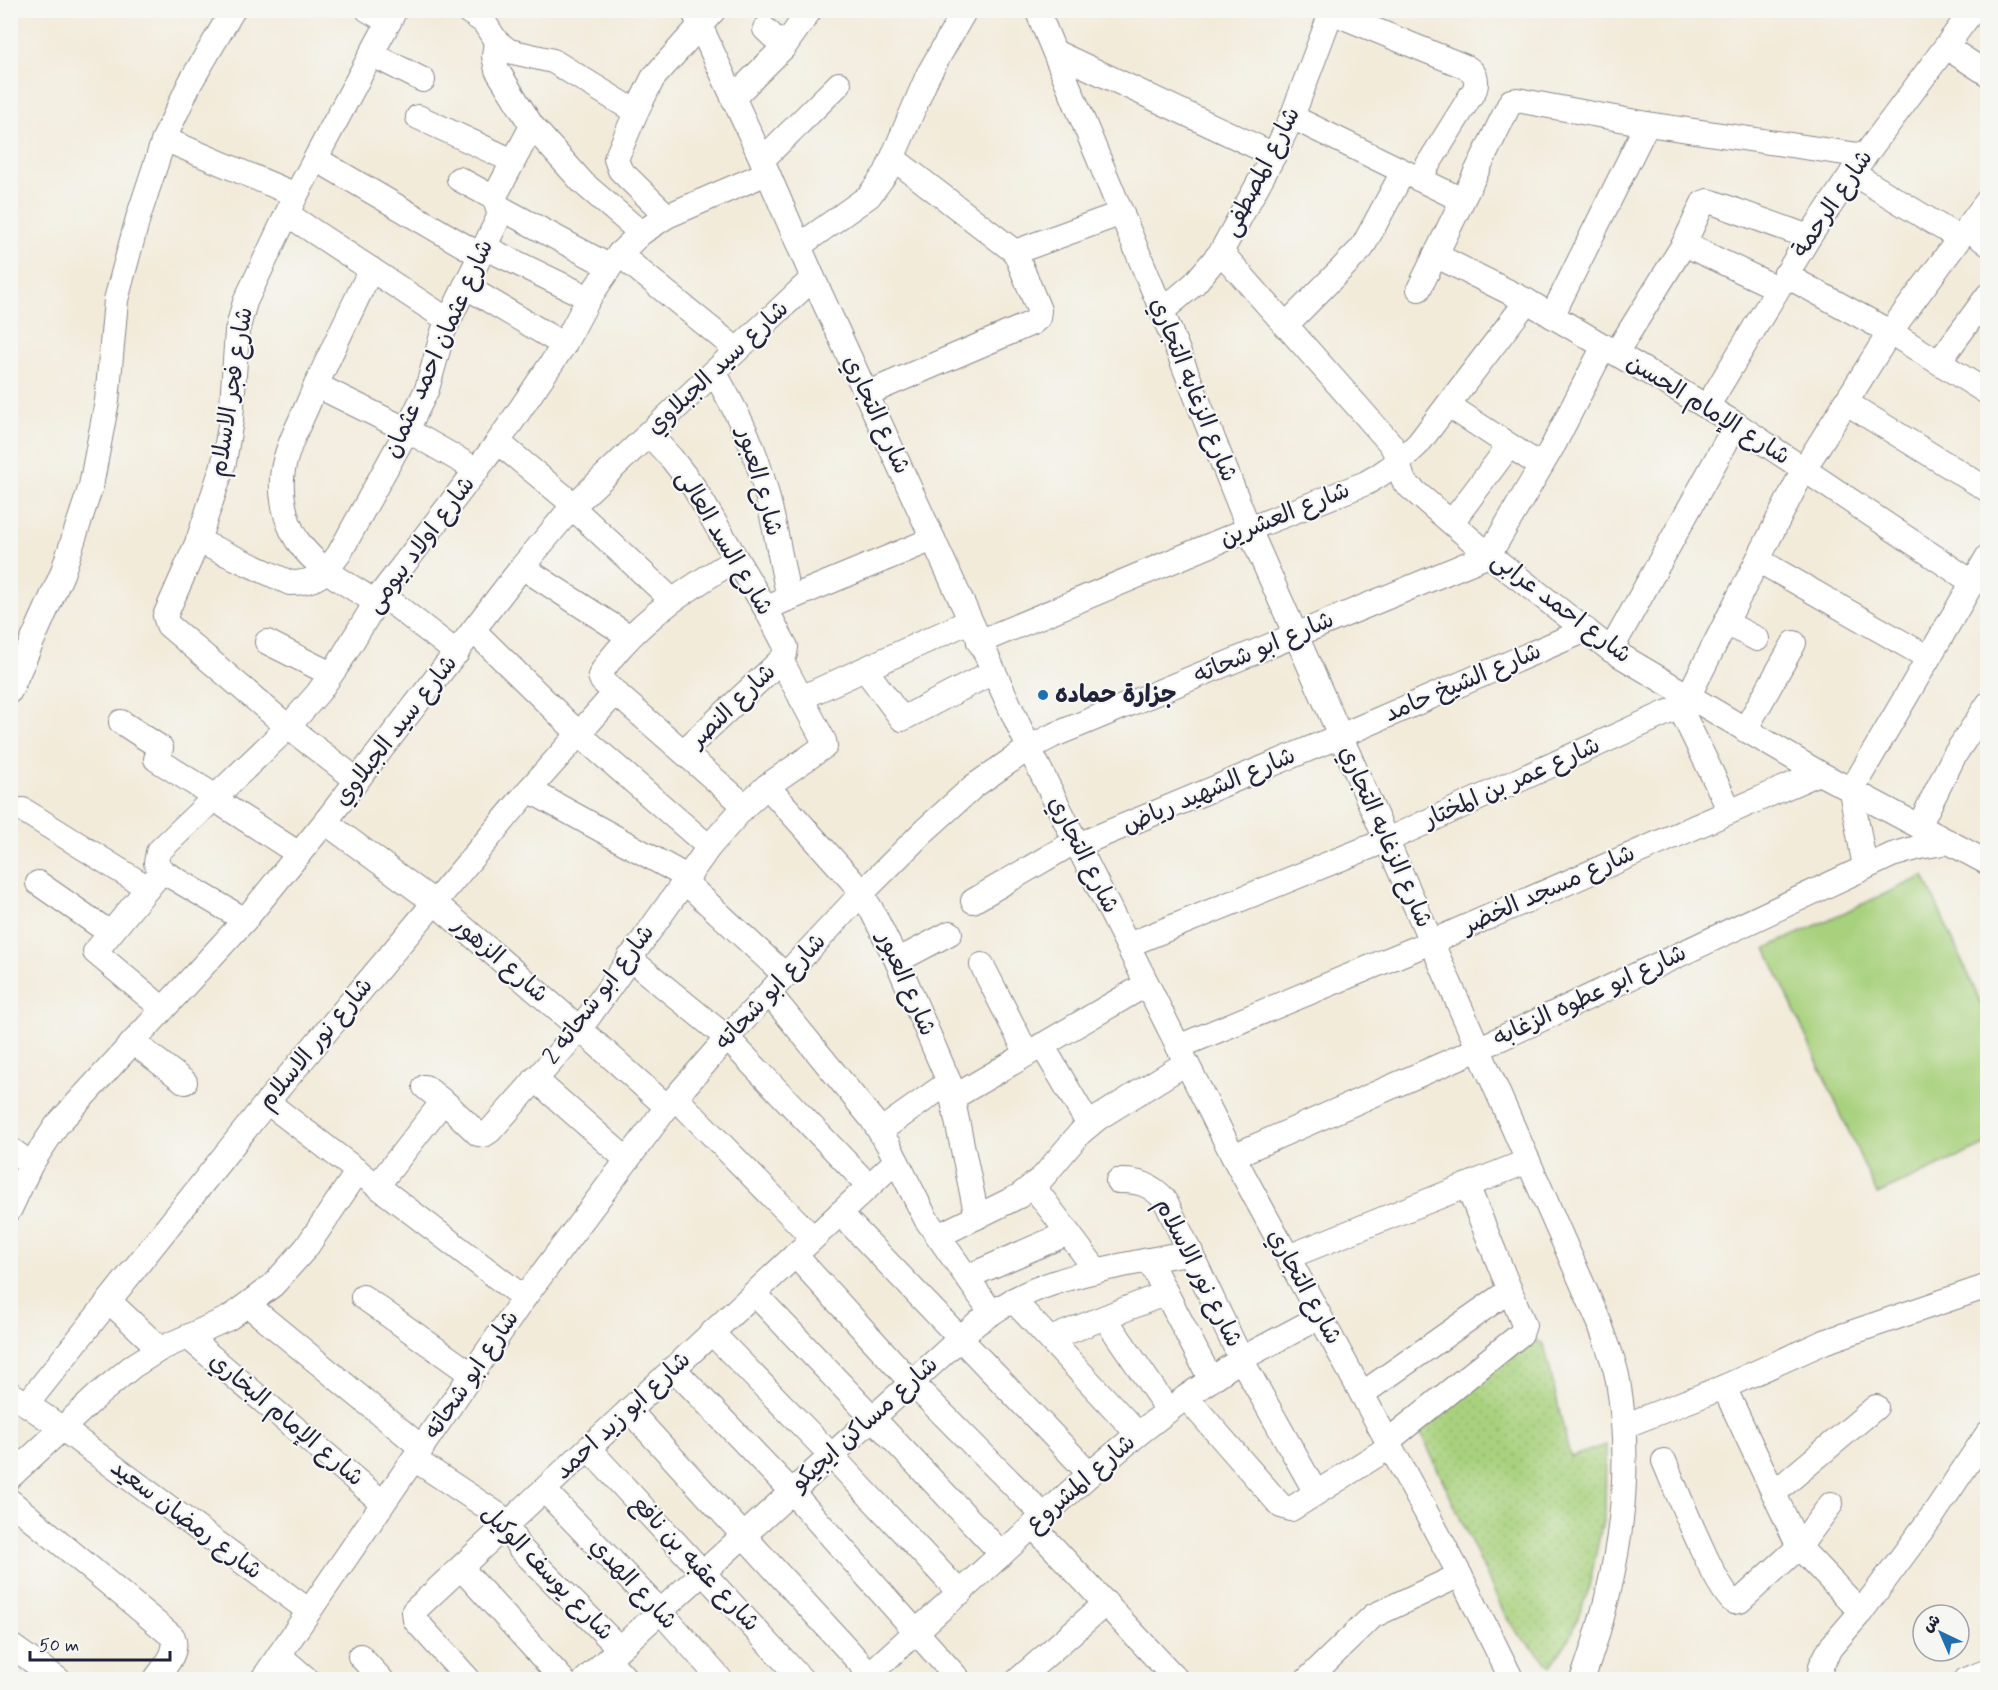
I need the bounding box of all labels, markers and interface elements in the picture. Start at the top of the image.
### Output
street label: شارع المصطفى [1216,102,1308,242]
street label: شارع الرحمة [1786,144,1880,264]
street label: شارع عثمان احمد عثمان [377,235,501,463]
street label: شارع الزغابه التجاري [1142,293,1244,487]
street label: شارع سيد الجبلاوي [640,294,796,442]
street label: شارع فجر الاسلام [203,305,262,479]
street label: شارع الإمام الحسن [1620,347,1796,474]
street label: شارع التجاري [835,351,917,479]
street label: شارع العبور [728,422,789,540]
street label: شارع السد العالى [668,464,780,622]
street label: شارع اولاد بيومى [359,470,483,620]
street label: شارع العشرين [1215,475,1355,555]
street label: شارع احمد عرابى [1485,545,1637,671]
street label: شارع ابو شحاته [1189,605,1339,691]
street label: شارع الشيخ حامد [1380,636,1546,730]
street label: شارع سيد الجبلاوي [327,649,465,813]
street label: شارع النصر [682,657,783,756]
place label: جزارة حماده [1055,680,1177,711]
marker: جزارة حماده [1036,688,1050,702]
street label: شارع عمر بن المختار [1417,730,1605,837]
street label: شارع الشهيد رياض [1118,741,1300,841]
street label: شارع الزغابه التجاري [1331,741,1439,933]
street label: شارع التجاري [1040,791,1126,919]
street label: شارع مسجد الخضر [1456,838,1640,943]
street label: شارع الزهور [445,909,554,1010]
street label: شارع ابو شحاته 2 [536,919,662,1071]
street label: شارع العبور [868,925,943,1041]
street label: شارع ابو شحاته [709,927,833,1057]
street label: شارع ابو عطوه الزغابه [1488,938,1692,1054]
street label: شارع نور الاسلام [252,971,381,1117]
street label: شارع نور الاسلام [1146,1193,1249,1353]
street label: شارع التجاري [1259,1224,1349,1350]
street label: شارع ابو شحاته [417,1304,527,1446]
street label: شارع ابو زيد احمد [548,1345,698,1487]
street label: شارع الإمام البخاري [202,1346,370,1495]
street label: شارع مساكن ايجيكو [783,1350,945,1500]
street label: شارع المشروع [1019,1428,1143,1540]
street label: شارع رمضان سعيد [104,1453,268,1587]
street label: شارع عقبه بن نافع [624,1489,766,1639]
street label: شارع يوسف الوكيل [474,1498,620,1648]
street label: شارع الهدي [582,1531,684,1637]
north arrow [1911,1603,1971,1663]
text: ش [1918,1610,1945,1637]
scale bar [30,1624,170,1662]
text: 50 m [39,1634,79,1658]

